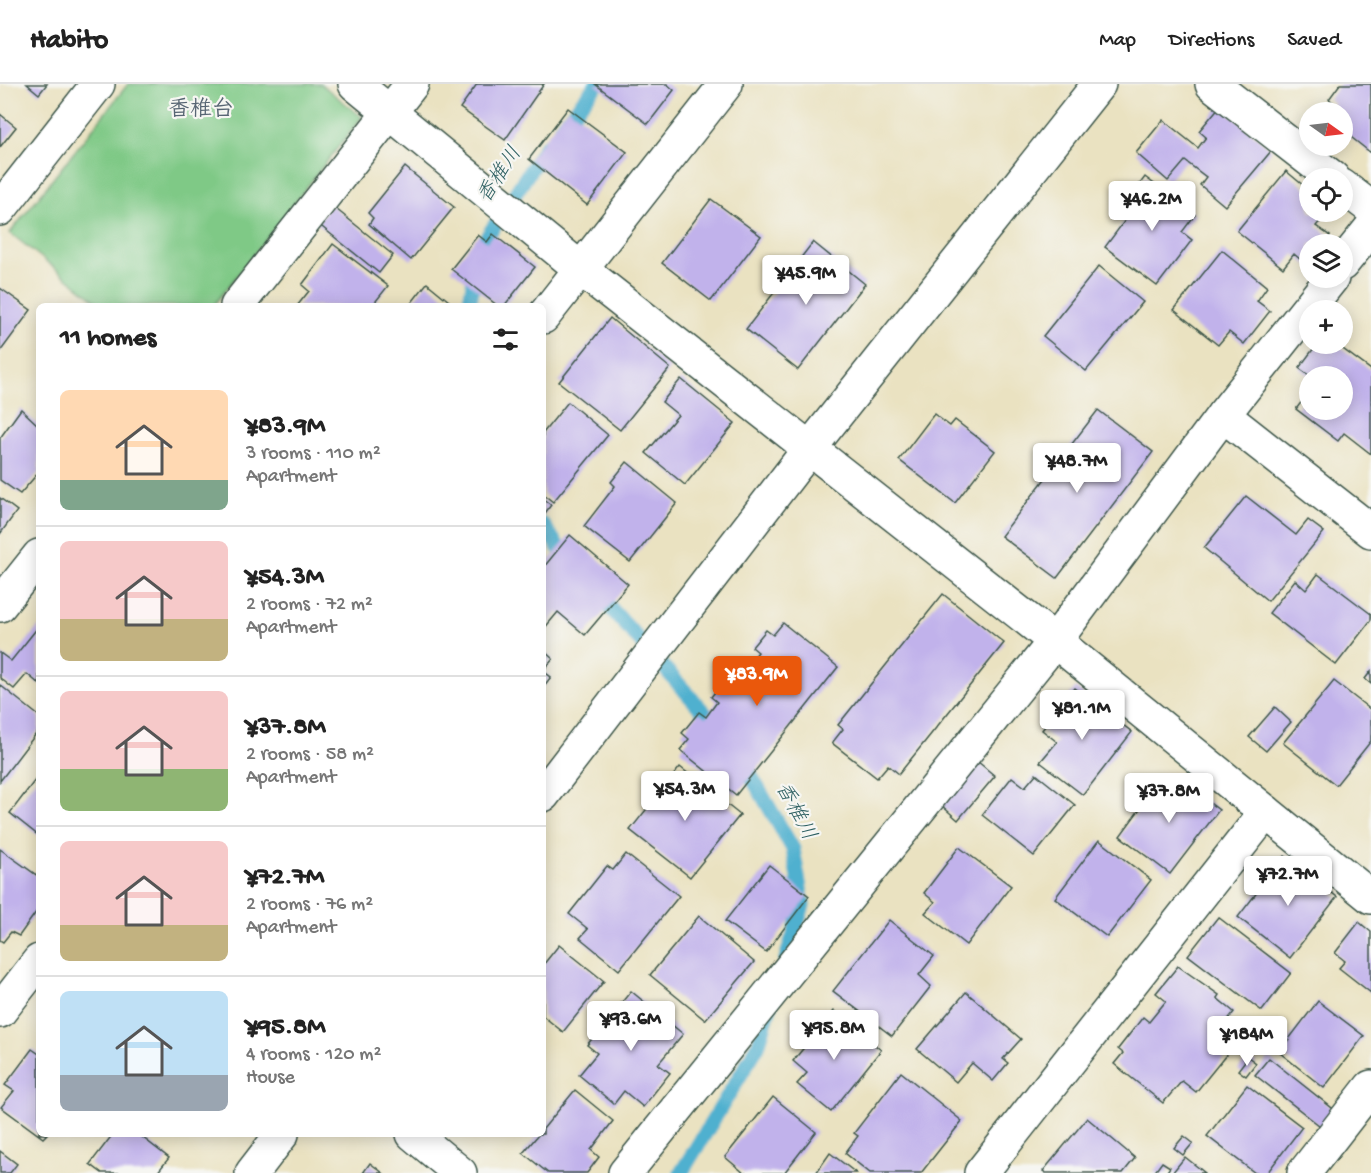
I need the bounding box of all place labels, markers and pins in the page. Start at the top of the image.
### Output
pin: ¥46.2M [1103,181,1201,232]
pin: ¥45.9M [757,255,855,306]
pin: ¥48.7M [1028,443,1126,494]
pin: ¥83.9M [708,656,806,707]
pin: ¥81.1M [1033,690,1131,741]
pin: ¥54.3M [636,771,734,822]
pin: ¥37.8M [1120,773,1218,824]
pin: ¥72.7M [1239,856,1337,907]
pin: ¥93.6M [582,1001,680,1052]
pin: ¥95.8M [785,1010,883,1061]
pin: ¥184M [1205,1016,1289,1067]

